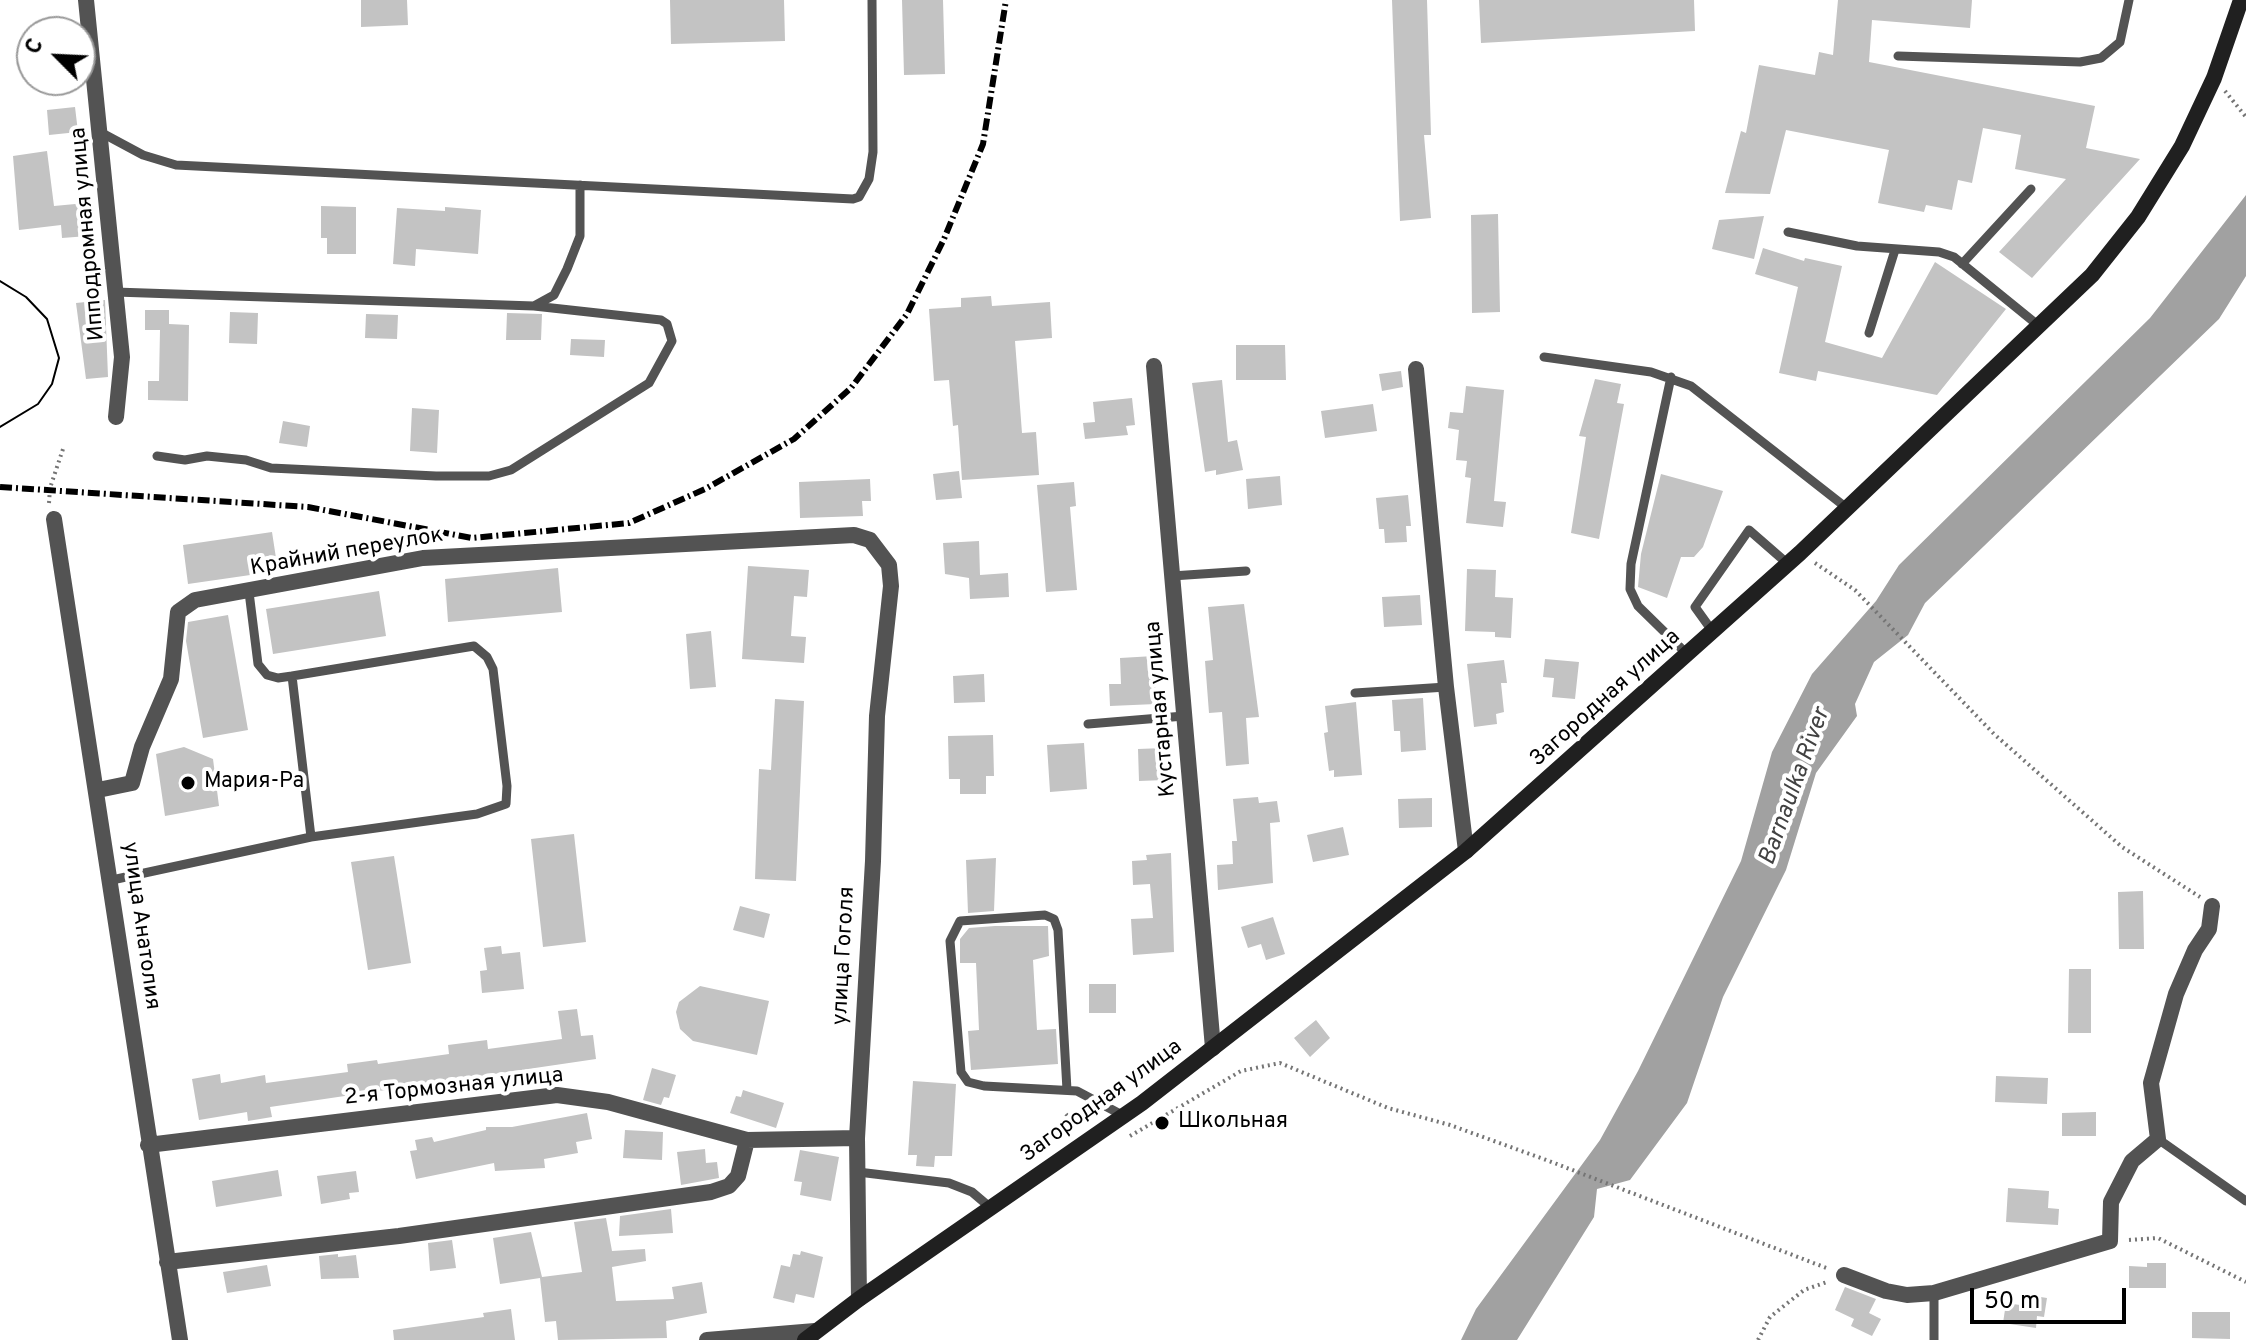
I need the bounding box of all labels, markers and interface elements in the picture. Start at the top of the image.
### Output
north arrow [16,16,96,96]
text: С [20,35,51,59]
street label: Ипподромная улица [67,126,111,342]
street label: Крайний переулок [249,523,445,583]
street label: Кустарная улица [1141,620,1183,798]
street label: Загородная улица [1526,625,1686,773]
water label: Barnaulka River [1754,704,1838,870]
place label: Мария-Ра [204,770,304,796]
marker: Мария-Ра [179,774,197,792]
street label: улица Анатолия [115,840,165,1012]
street label: улица Гоголя [828,886,862,1026]
street label: Загородная улица [1016,1035,1188,1169]
street label: 2-я Тормозная улица [343,1063,565,1113]
place label: Школьная [1178,1110,1288,1136]
marker: Школьная [1153,1114,1171,1132]
scale bar [1974,1272,2130,1322]
text: 50 m [1984,1287,2040,1317]

